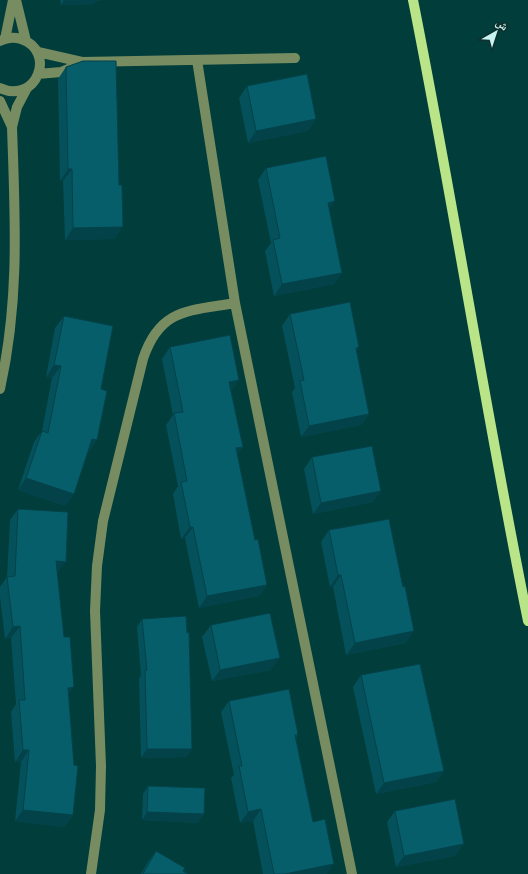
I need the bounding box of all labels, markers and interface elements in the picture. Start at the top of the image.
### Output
north arrow [476,12,516,52]
text: ش [493,16,511,34]

